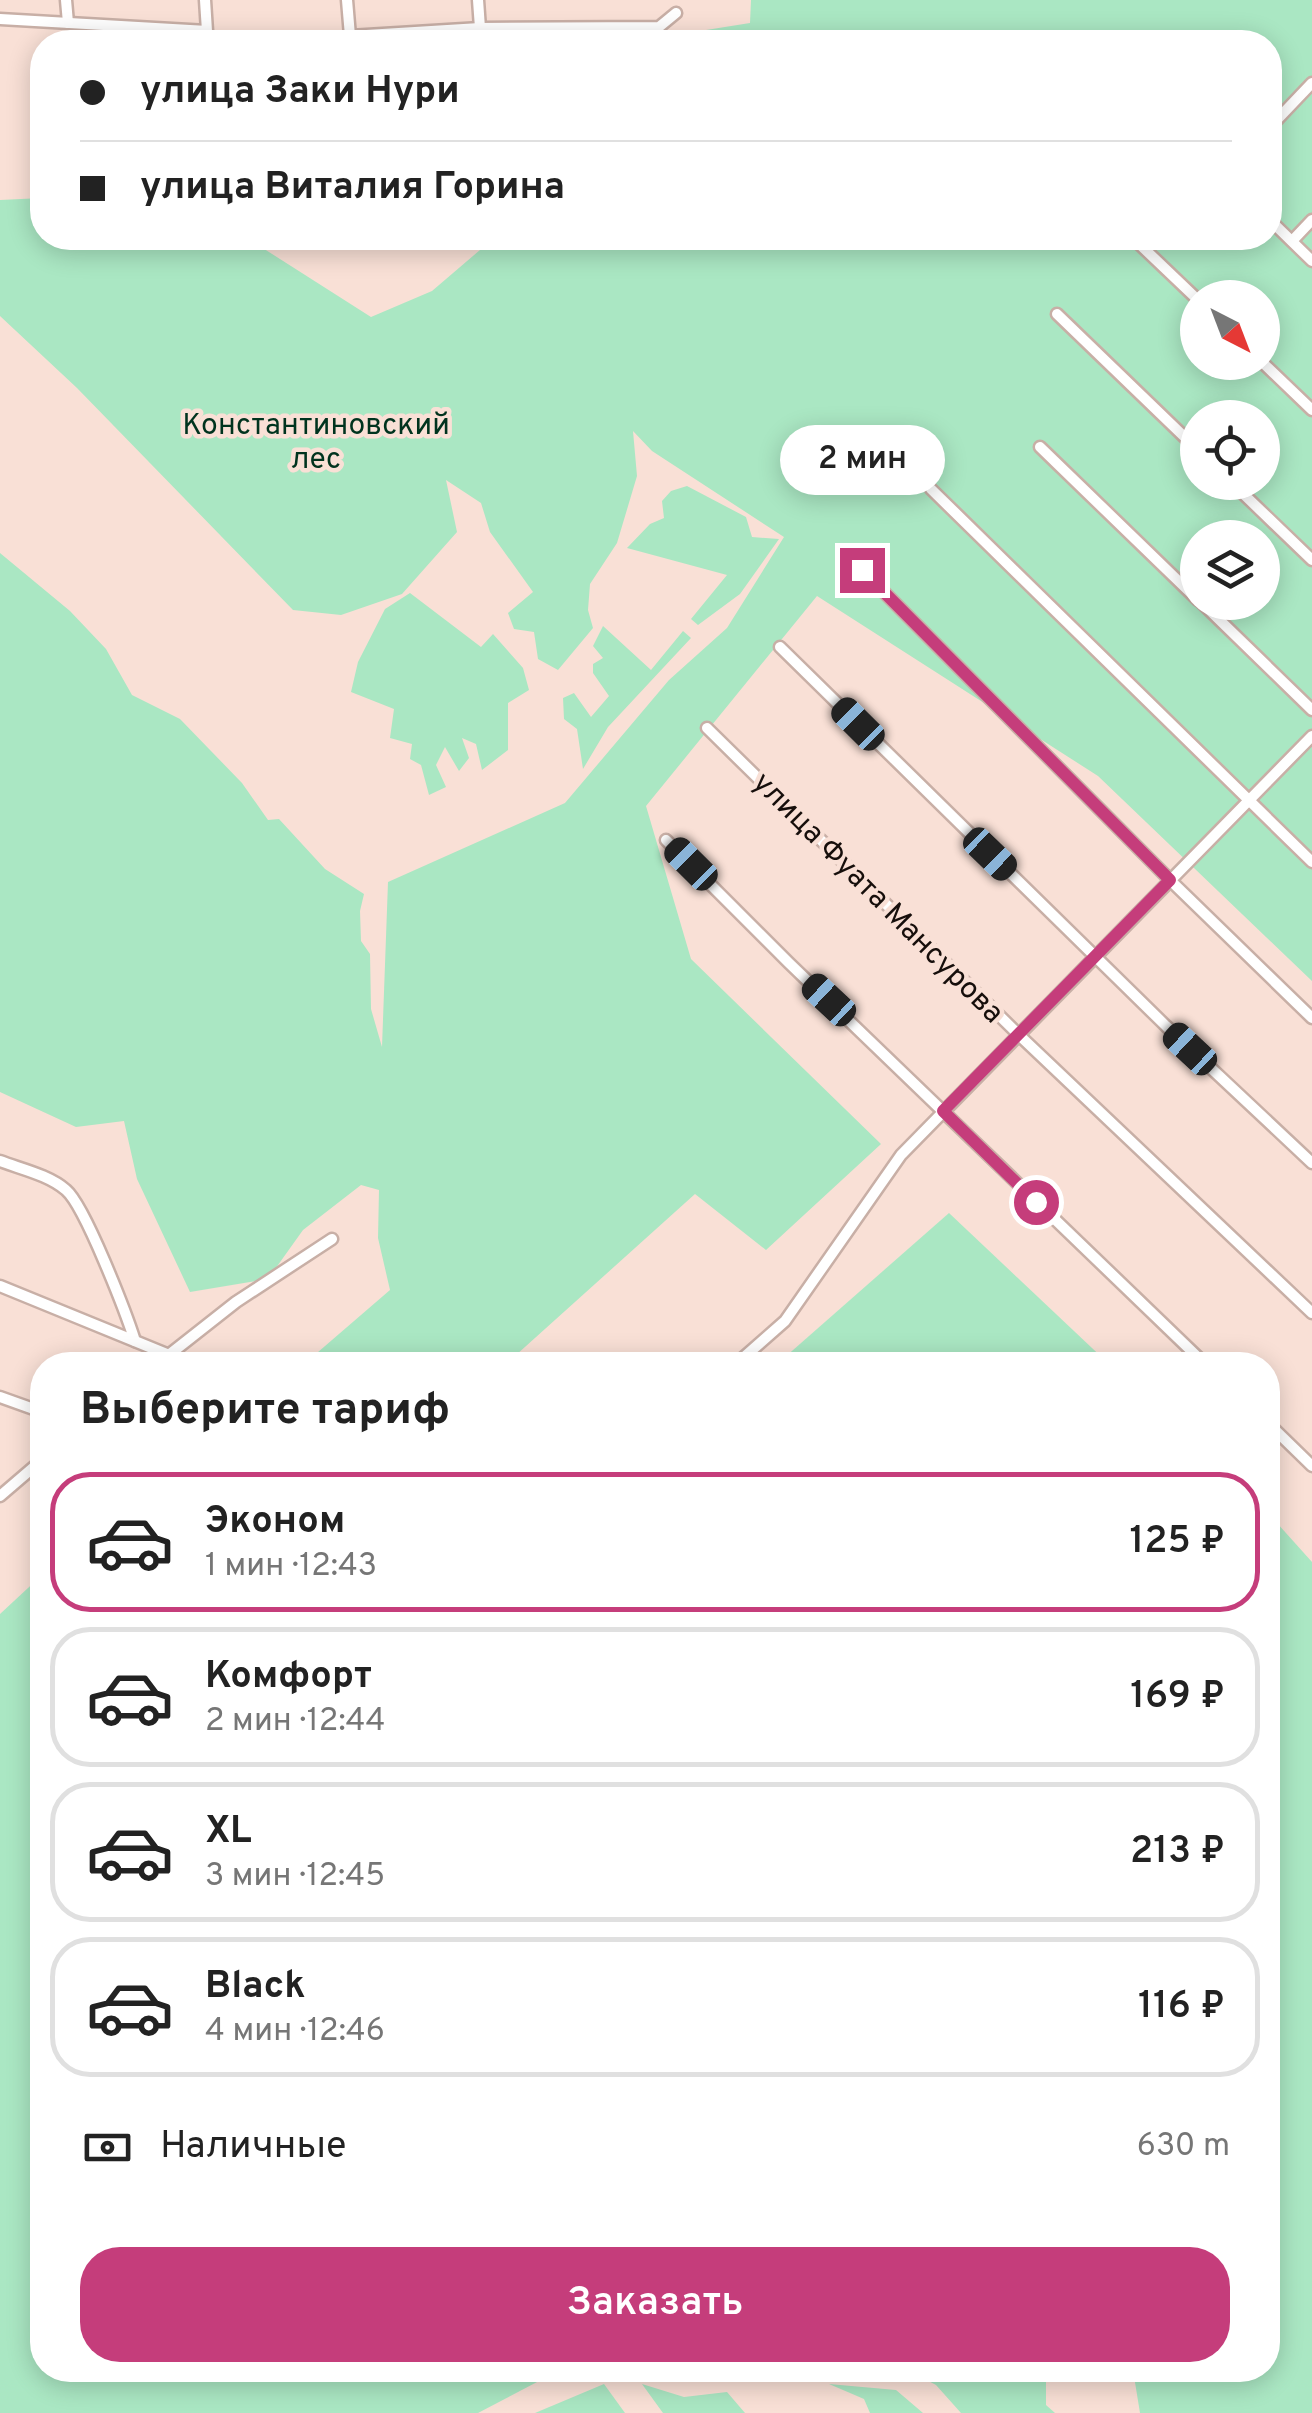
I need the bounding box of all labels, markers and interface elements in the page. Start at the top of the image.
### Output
text: улица Заки Нури [140,68,460,117]
text: улица Виталия Горина [140,164,565,213]
north arrow [1180,280,1280,380]
map controls [1180,280,1280,620]
button: locate [1180,400,1280,500]
park label: Константиновский лес [182,408,450,479]
callout: 2 мин [780,425,944,495]
text: 2 мин [818,440,907,480]
button: layers [1180,520,1280,620]
route end [840,548,885,593]
car [826,692,890,756]
street label: улица Фуата Мансурова [744,765,1011,1032]
car [958,822,1022,886]
car [659,832,723,896]
car [797,969,861,1031]
car [1158,1018,1222,1080]
route start [1014,1180,1059,1225]
text: Выберите тариф [80,1383,450,1440]
icon: car [85,1497,175,1587]
text: Эконом [205,1498,345,1547]
text: 125 ₽ [1130,1518,1225,1567]
text: 1 мин · 12:43 [205,1547,377,1587]
icon: car [85,1652,175,1742]
text: Комфорт [205,1653,372,1702]
text: 169 ₽ [1130,1673,1225,1722]
text: 2 мин · 12:44 [205,1702,385,1742]
icon: car [85,1807,175,1897]
text: XL [205,1808,252,1857]
text: 213 ₽ [1130,1828,1225,1877]
text: 3 мин · 12:45 [205,1857,385,1897]
icon: car [85,1962,175,2052]
text: Black [205,1963,305,2012]
text: 116 ₽ [1138,1983,1225,2032]
text: 4 мин · 12:46 [205,2012,385,2052]
icon: cash [80,2120,135,2175]
text: Наличные [160,2123,347,2172]
text: 630 m [1137,2127,1230,2167]
button: Заказать [80,2247,1230,2362]

